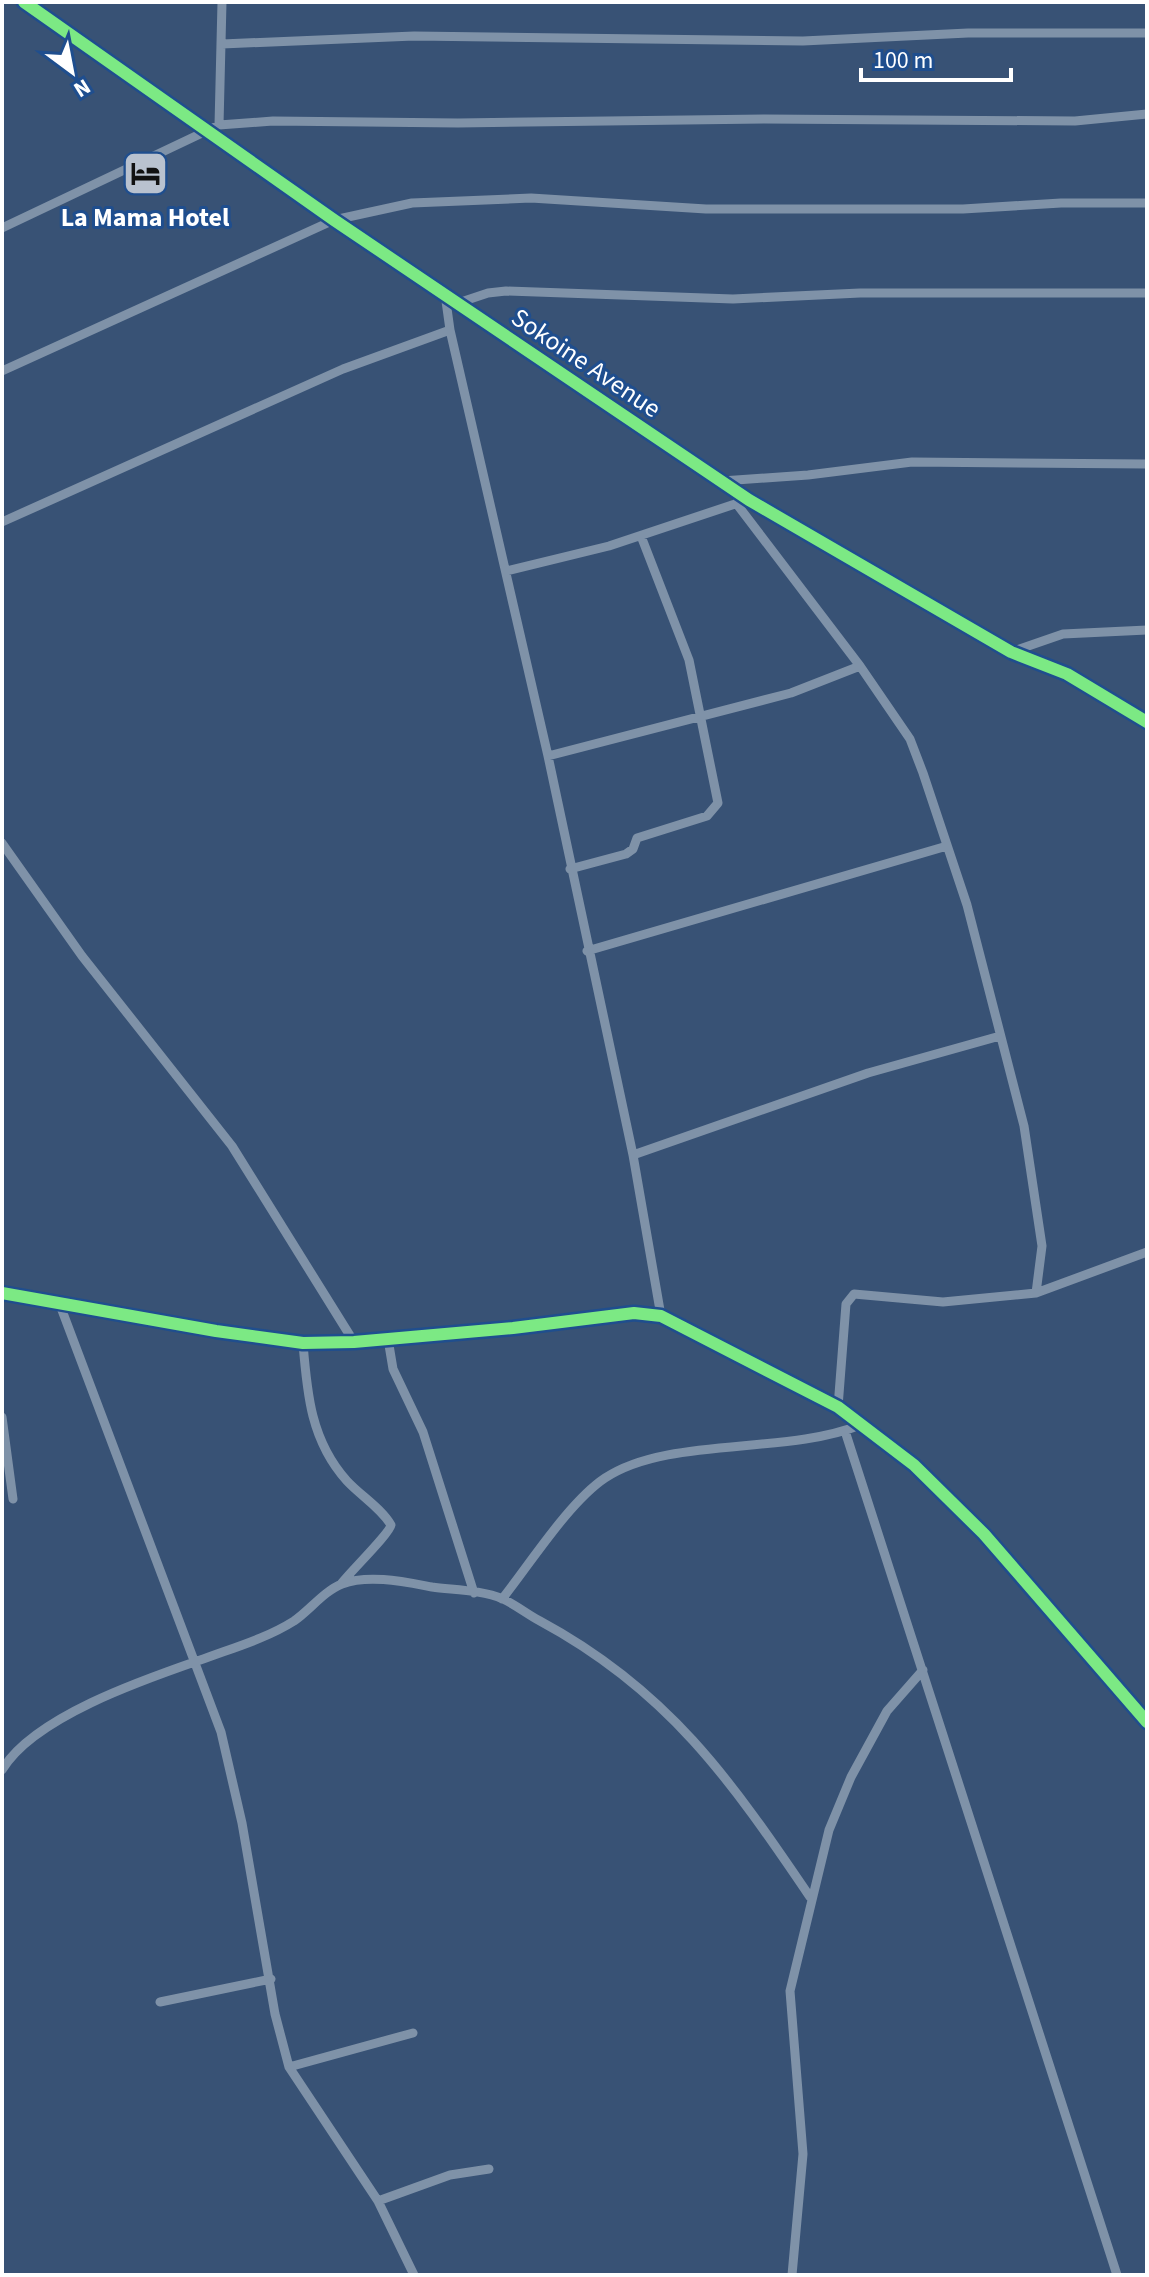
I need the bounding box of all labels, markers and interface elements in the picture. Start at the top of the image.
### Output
north arrow [32,32,112,112]
scale bar [861,32,1011,82]
text: 100 m [873,43,933,78]
text: N [67,71,97,106]
hotel icon: La Mama Hotel [121,150,169,198]
place label: La Mama Hotel [61,199,230,236]
street label: Sokoine Avenue [504,299,668,427]

